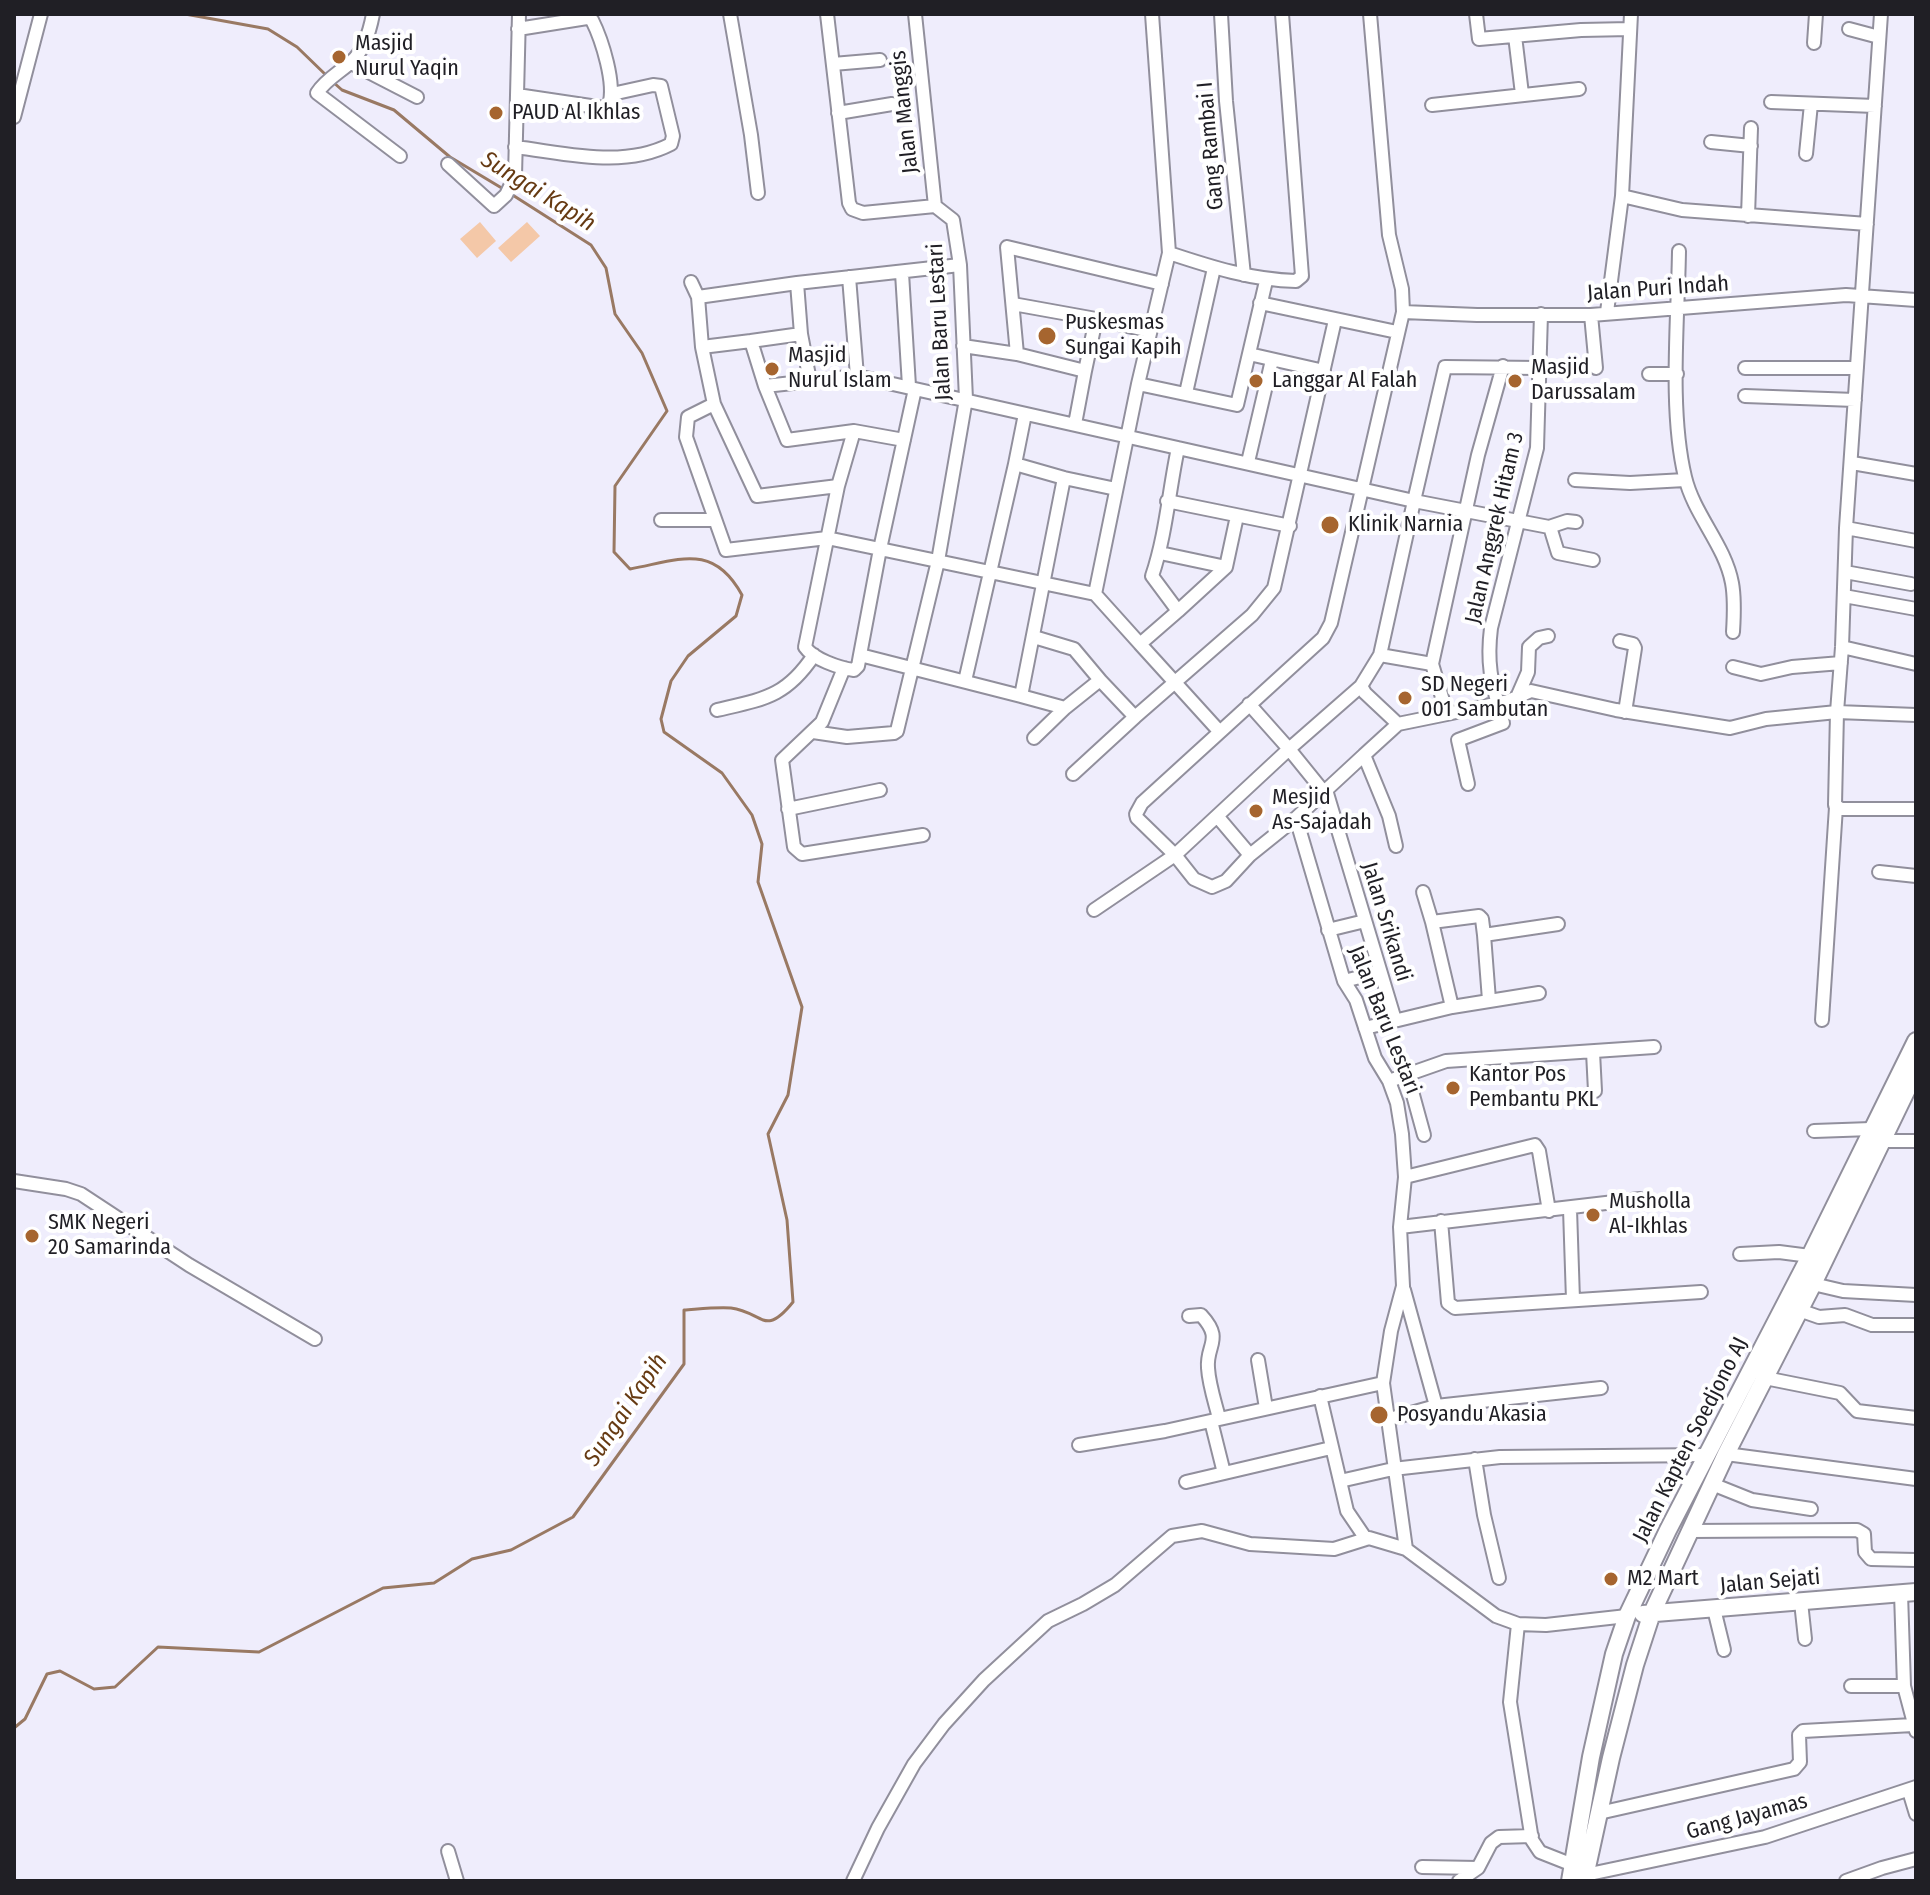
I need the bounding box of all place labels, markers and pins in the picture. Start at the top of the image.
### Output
place label: Masjid Nurul Yaqin [355,31,459,82]
marker: Masjid Nurul Yaqin [330,48,348,66]
place label: PAUD Al Ikhlas [512,100,640,126]
marker: PAUD Al Ikhlas [487,104,505,122]
place label: Puskesmas Sungai Kapih [1065,310,1182,362]
marker: Puskesmas Sungai Kapih [1036,325,1058,347]
place label: Masjid Nurul Islam [788,343,892,394]
place label: Masjid Darussalam [1531,355,1636,406]
marker: Masjid Nurul Islam [763,360,781,378]
place label: Langgar Al Falah [1272,368,1417,394]
marker: Langgar Al Falah [1247,372,1265,390]
marker: Masjid Darussalam [1506,372,1524,390]
place label: Klinik Narnia [1348,512,1463,538]
marker: Klinik Narnia [1319,514,1341,536]
place label: SD Negeri 001 Sambutan [1421,672,1548,724]
marker: SD Negeri 001 Sambutan [1396,689,1414,707]
place label: Mesjid As-Sajadah [1272,785,1372,836]
marker: Mesjid As-Sajadah [1247,802,1265,820]
place label: Kantor Pos Pembantu PKL [1469,1062,1598,1114]
marker: Kantor Pos Pembantu PKL [1444,1079,1462,1097]
place label: Musholla Al-Ikhlas [1609,1189,1691,1240]
marker: Musholla Al-Ikhlas [1584,1206,1602,1224]
place label: SMK Negeri 20 Samarinda [48,1210,171,1262]
marker: SMK Negeri 20 Samarinda [23,1227,41,1245]
place label: Posyandu Akasia [1397,1402,1547,1428]
marker: Posyandu Akasia [1368,1404,1390,1426]
place label: M2 Mart [1627,1566,1699,1592]
marker: M2 Mart [1602,1570,1620,1588]

